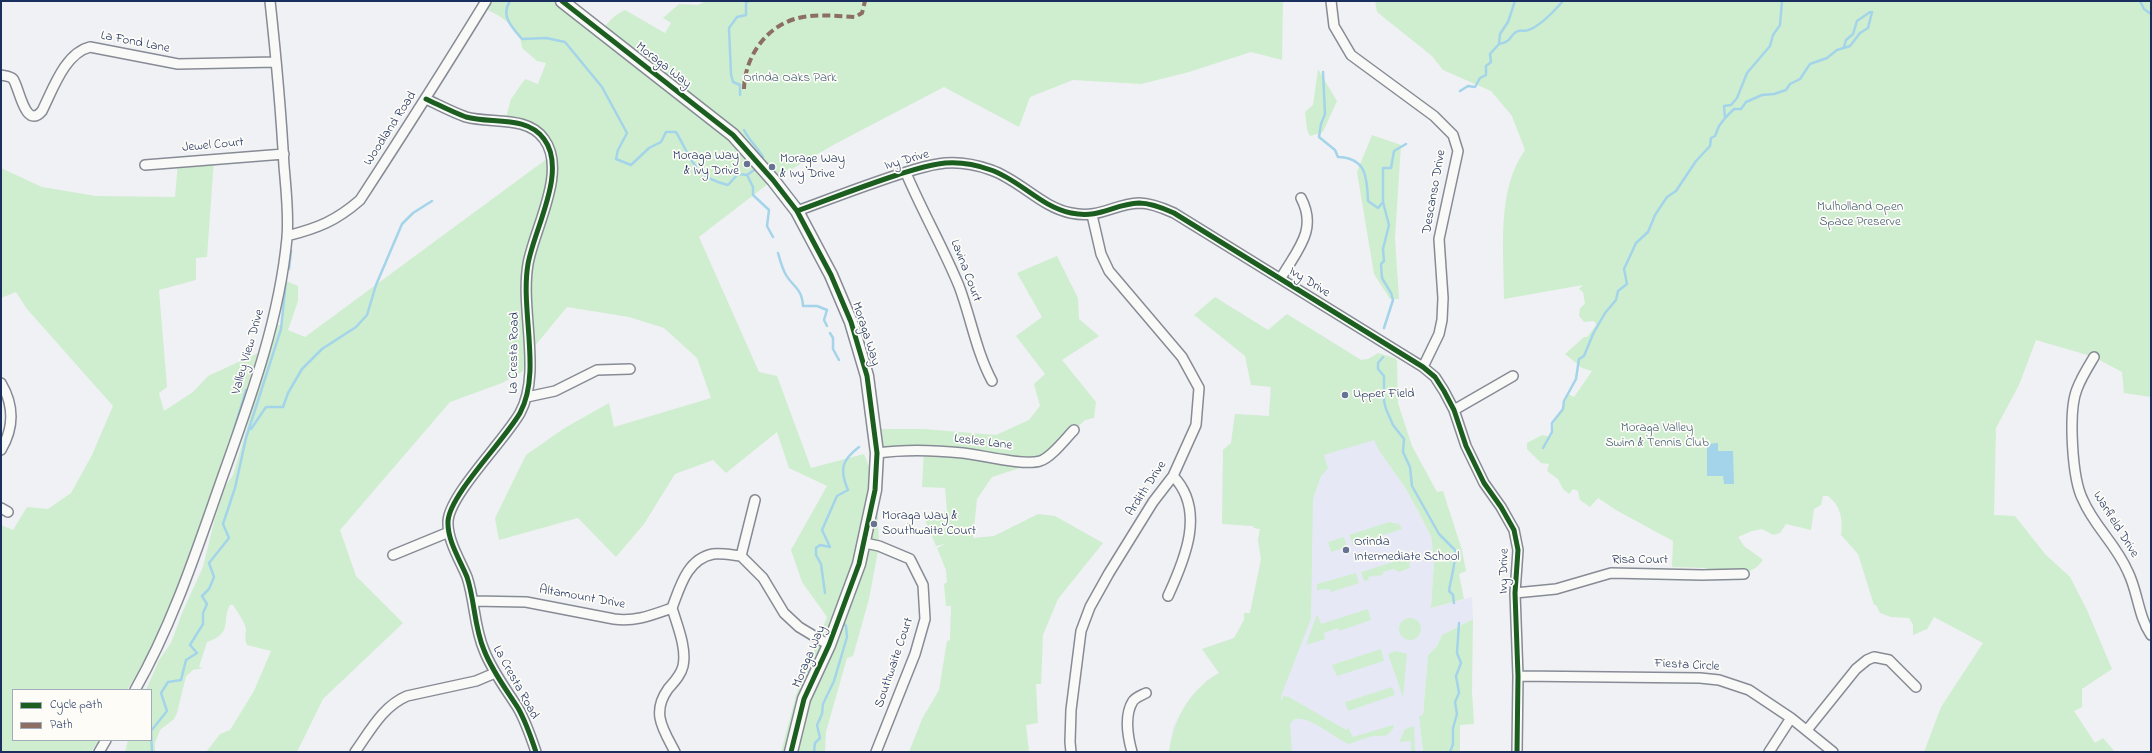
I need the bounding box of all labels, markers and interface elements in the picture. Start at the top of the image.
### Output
street label: La Fond Lane [99,29,171,57]
street label: Moraga Way [632,39,694,93]
park label: Orinda Oaks Park [743,71,837,87]
street label: Woodland Road [361,89,421,169]
street label: Jewel Court [182,136,244,156]
street label: Ivy Drive [883,147,931,175]
place label: Moraga Way & Ivy Drive [673,149,739,180]
street label: Descanso Drive [1420,149,1450,235]
place label: Morage Way & Ivy Drive [780,152,845,183]
marker: Moraga Way & Ivy Drive [742,159,752,169]
marker: Morage Way & Ivy Drive [767,162,777,172]
park label: Mulholland Open Space Preserve [1817,200,1903,231]
street label: Lavina Court [946,238,984,304]
street label: Ivy Drive [1285,264,1333,302]
street label: Moraga Way [847,300,883,368]
street label: Valley View Drive [229,308,269,396]
street label: La Cresta Road [506,312,524,394]
place label: Upper Field [1353,387,1415,403]
marker: Upper Field [1340,390,1350,400]
park label: Moraga Valley Swim & Tennis Club [1605,421,1709,452]
street label: Leslee Lane [953,432,1013,454]
street label: Ardith Drive [1123,458,1171,520]
street label: Warfield Drive [2088,489,2142,561]
place label: Moraga Way & Southwaite Court [882,509,976,540]
marker: Moraga Way & Southwaite Court [869,519,879,529]
place label: Orinda Intermediate School [1354,535,1459,566]
marker: Orinda Intermediate School [1341,545,1351,555]
street label: Ivy Drive [1497,548,1513,594]
street label: Risa Court [1612,553,1668,569]
street label: Altamount Drive [538,583,626,613]
street label: Southwaite Court [872,616,918,710]
street label: Moraga Way [790,624,830,690]
street label: La Cresta Road [488,644,542,722]
street label: Fiesta Circle [1654,657,1720,675]
legend [12,689,152,741]
text: Cycle path [50,696,102,714]
text: Path [50,716,72,734]

